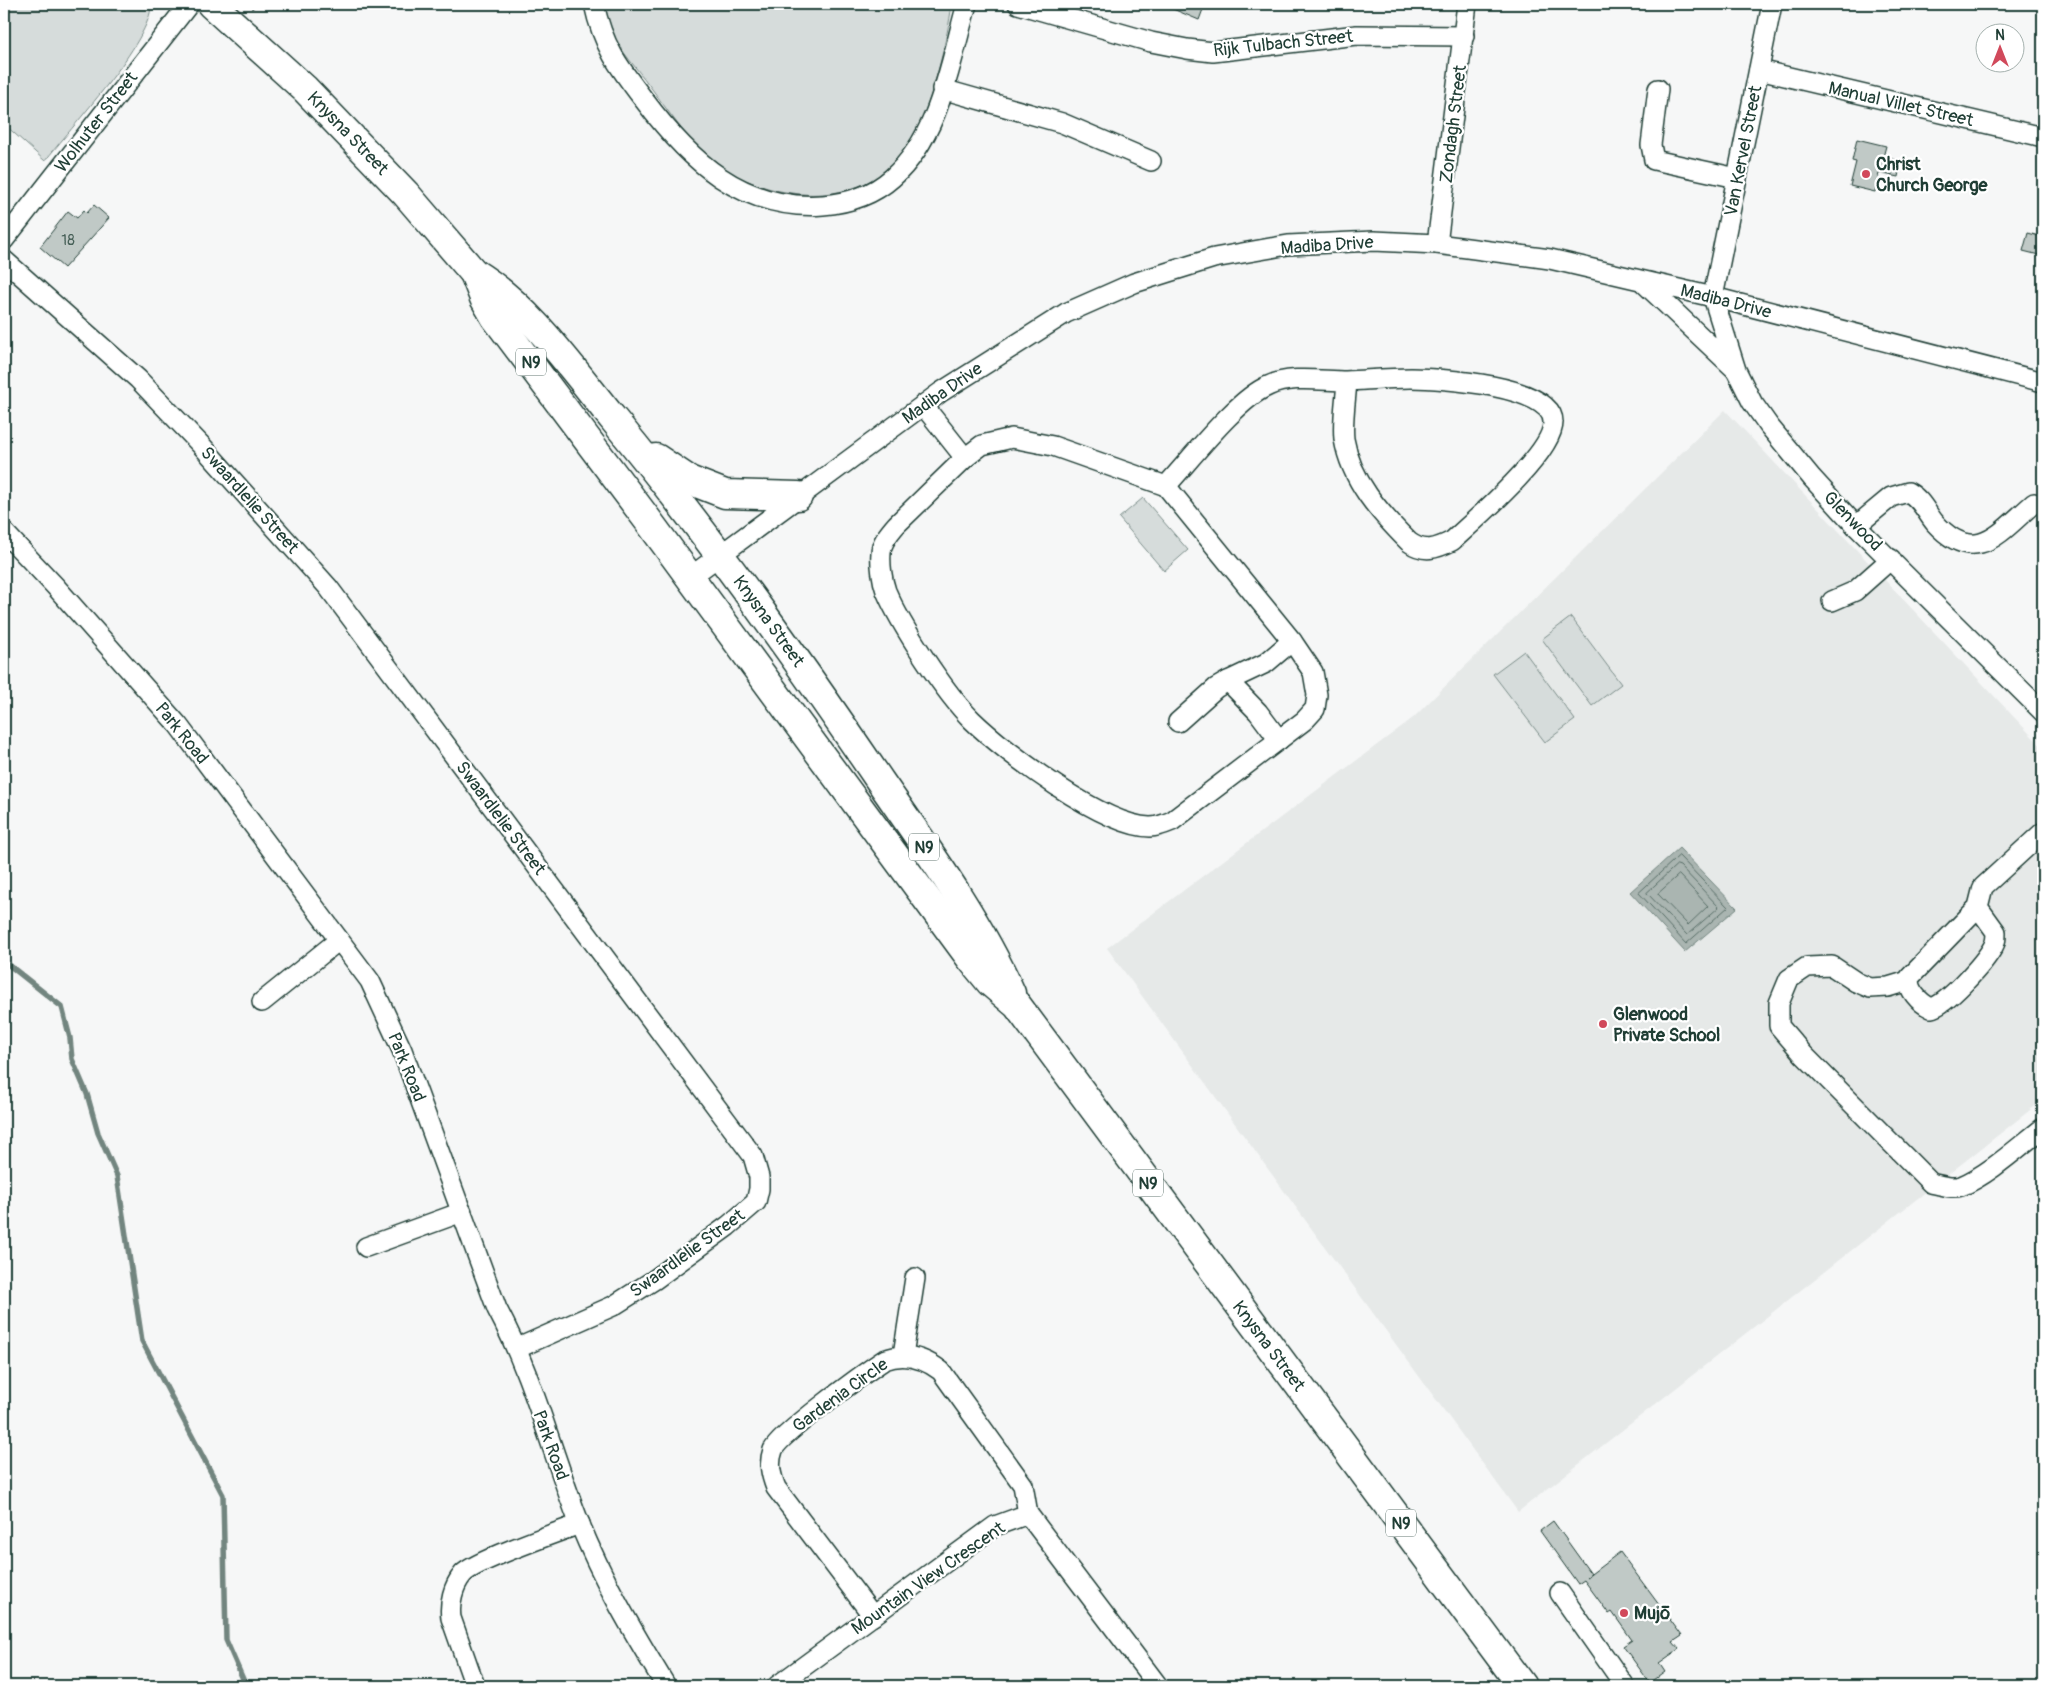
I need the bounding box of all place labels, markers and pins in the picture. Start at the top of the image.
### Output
place label: Christ Church George [1876,153,1988,197]
marker: Christ Church George [1860,168,1872,180]
place label: Glenwood Private School [1613,1003,1720,1047]
marker: Glenwood Private School [1597,1018,1609,1030]
place label: Mujō [1634,1602,1670,1625]
marker: Mujō [1618,1607,1630,1619]

